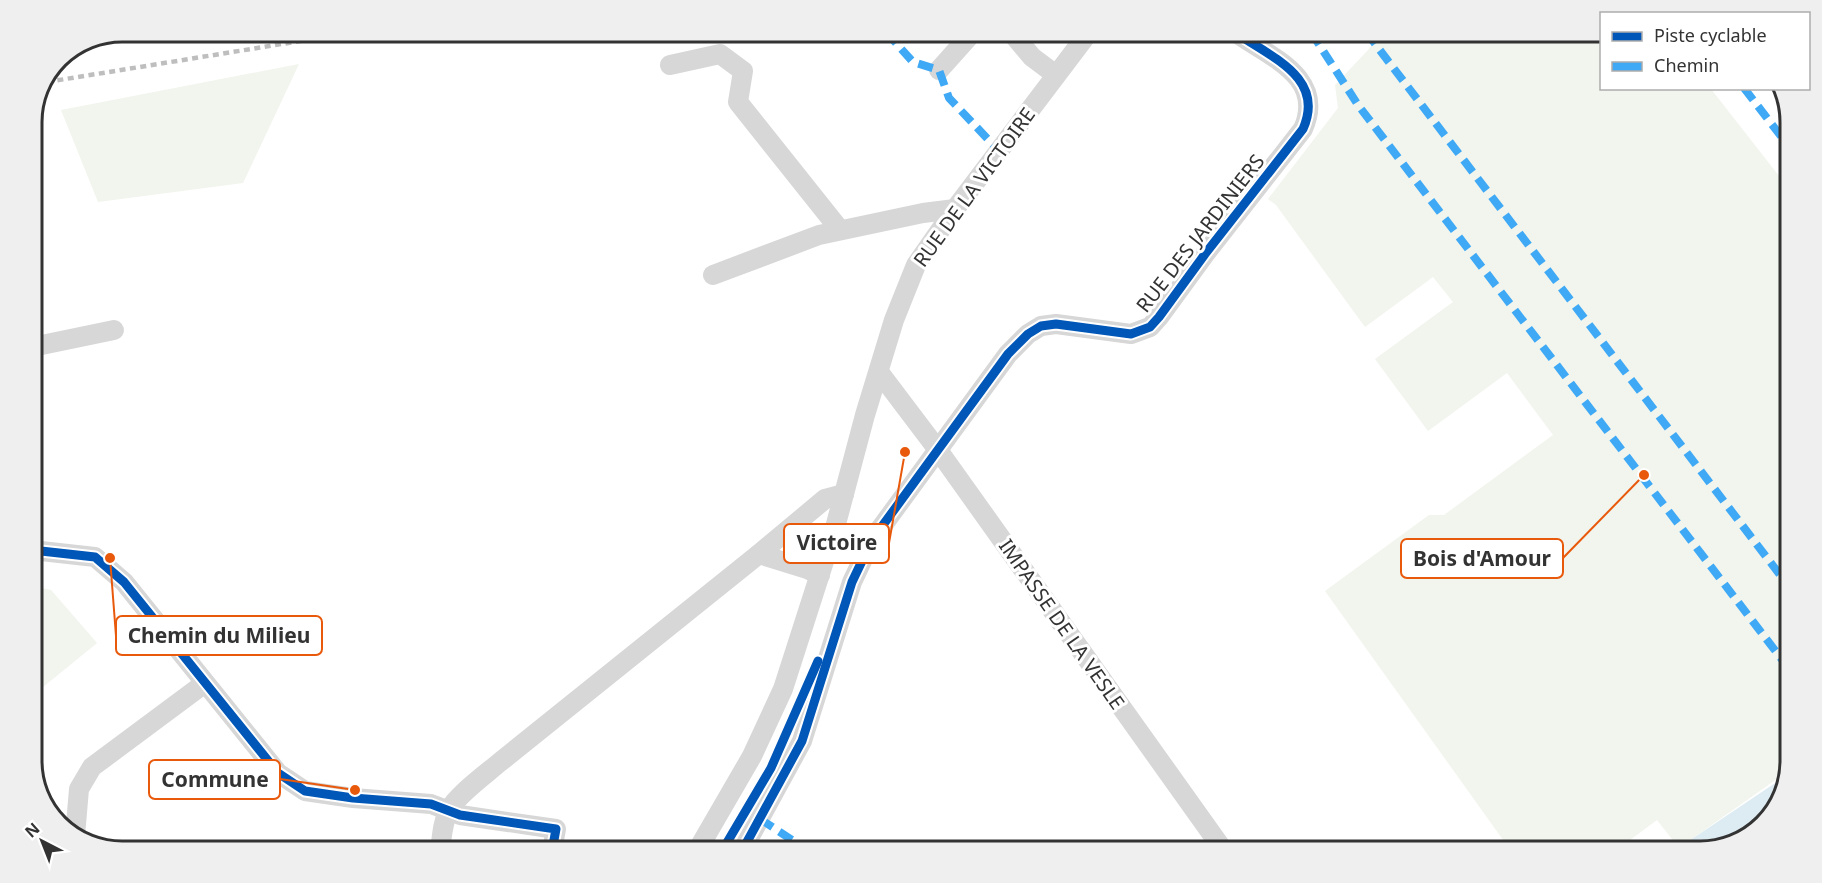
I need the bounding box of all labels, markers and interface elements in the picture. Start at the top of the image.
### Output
legend [1600,12,1810,90]
text: Piste cyclable [1654,23,1767,47]
text: Chemin [1654,53,1719,77]
street label: RUE DE LA VICTOIRE [907,102,1041,272]
street label: RUE DES JARDINIERS [1130,148,1270,318]
callout: Victoire [784,524,889,563]
text: Victoire [797,528,877,556]
street label: IMPASSE DE LA VESLE [993,533,1131,715]
callout: Bois d'Amour [1401,539,1563,578]
text: Bois d'Amour [1413,544,1552,572]
callout: Chemin du Milieu [116,616,322,655]
text: Chemin du Milieu [128,621,310,649]
callout: Commune [149,760,280,799]
text: Commune [161,765,269,793]
north arrow [12,811,72,871]
text: N [20,817,44,842]

